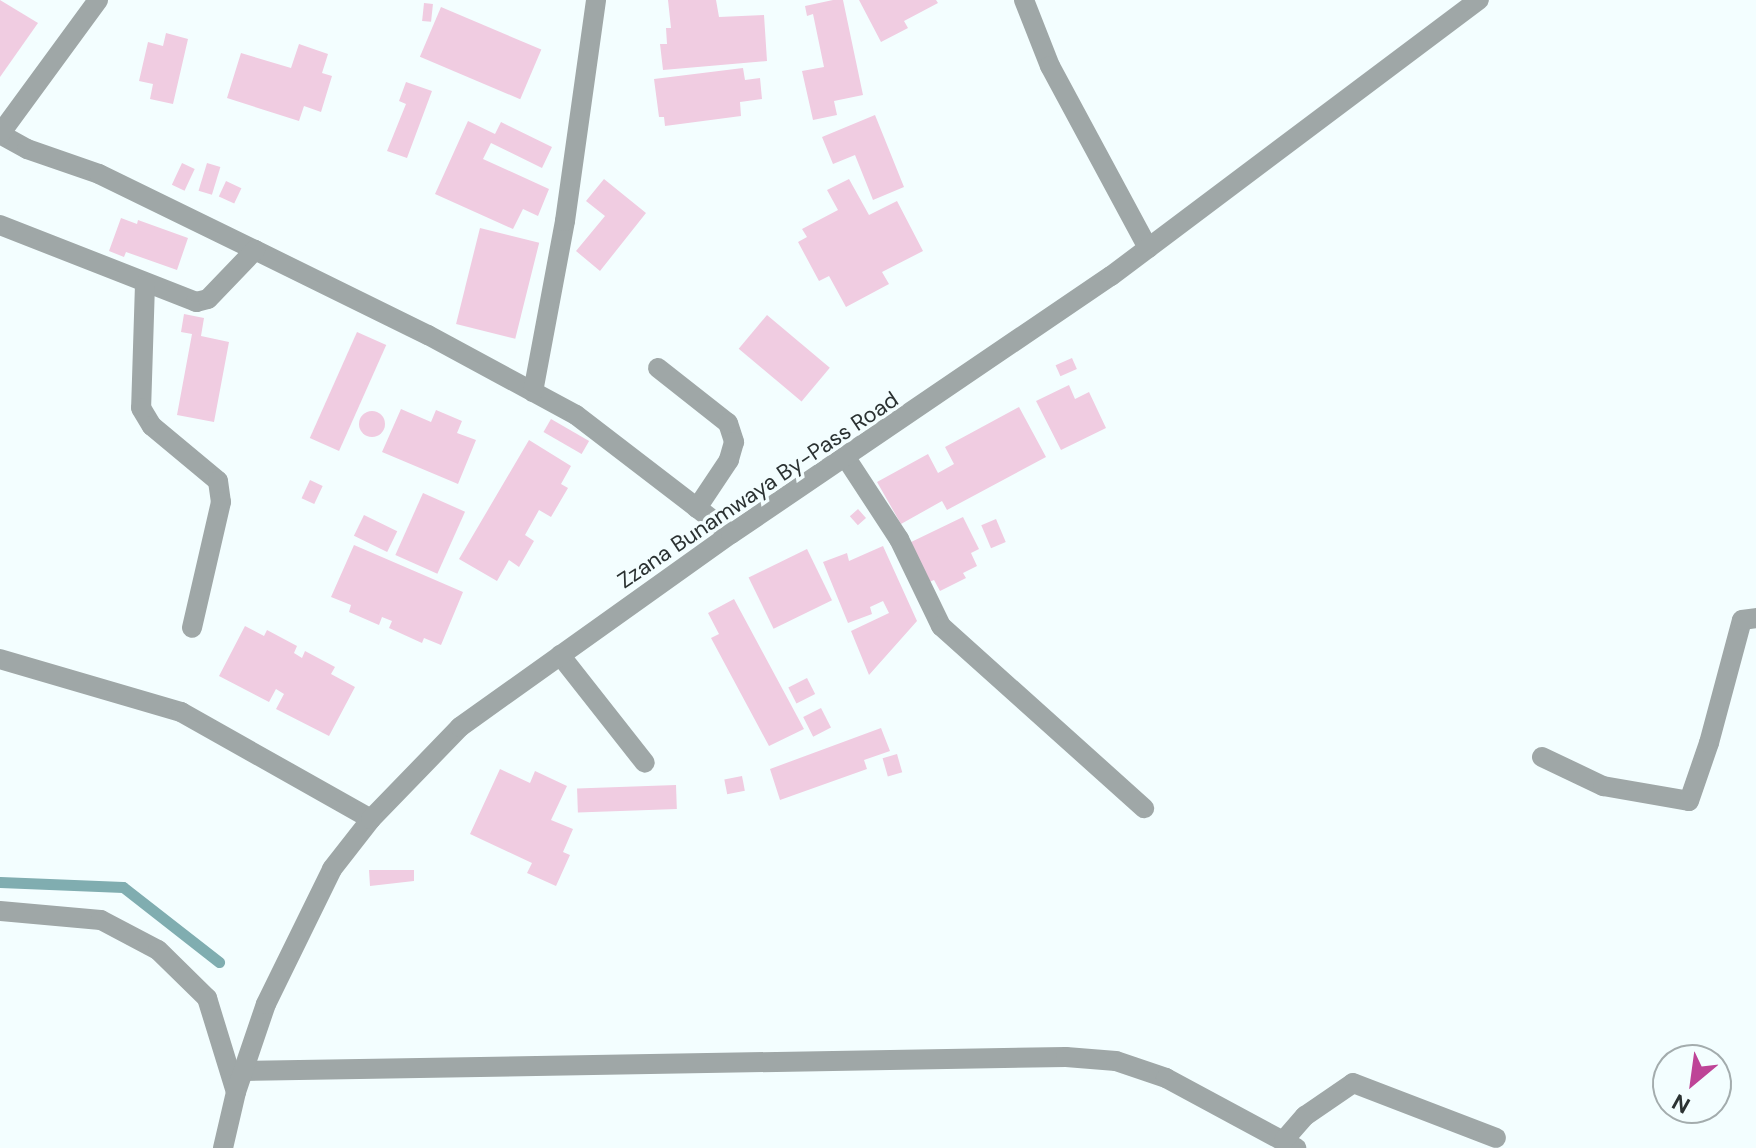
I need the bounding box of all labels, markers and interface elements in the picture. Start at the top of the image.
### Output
street label: Zzana Bunamwaya By-Pass Road [613,386,903,594]
north arrow [1652,1044,1732,1124]
text: N [1667,1087,1695,1120]

